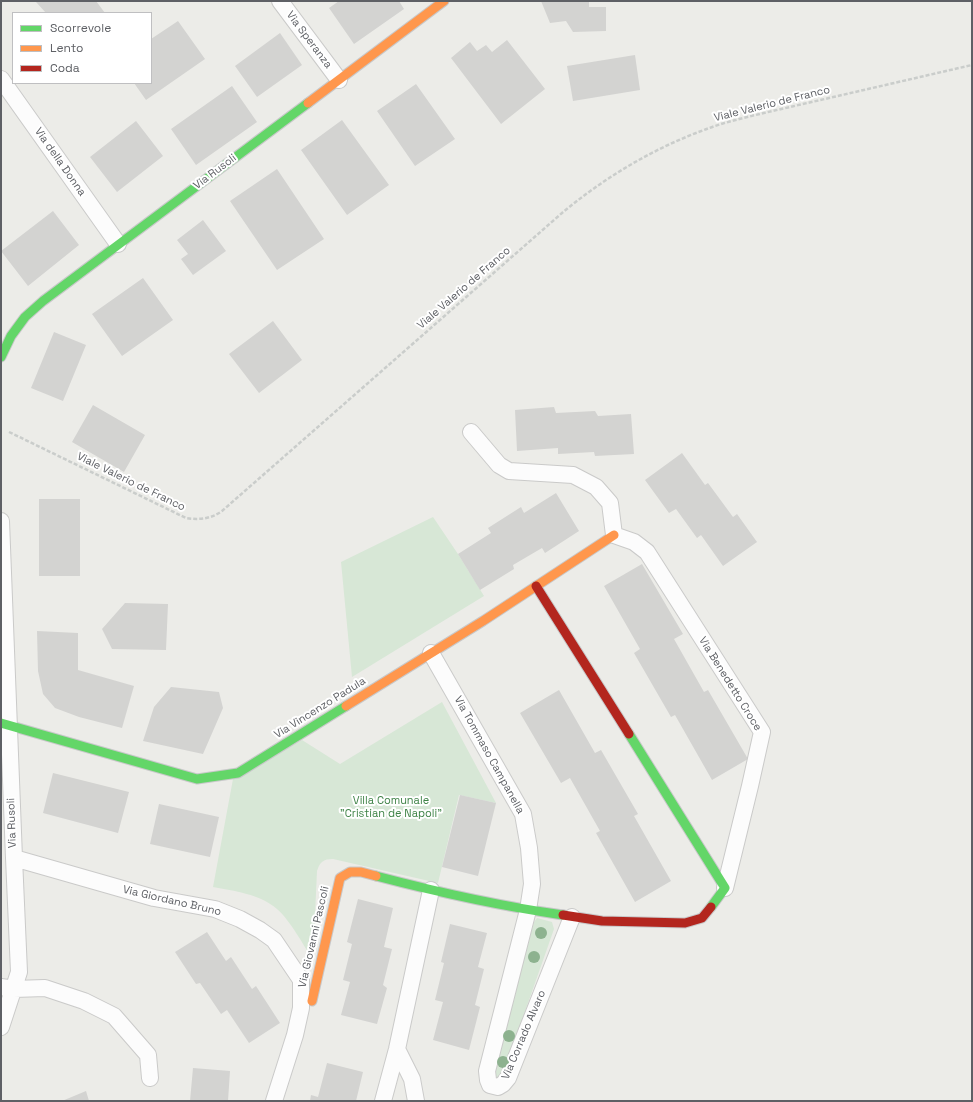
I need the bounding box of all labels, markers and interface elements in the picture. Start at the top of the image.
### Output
street label: Via Speranza [283,9,335,71]
legend [12,12,152,84]
text: Scorrevole [50,20,111,36]
text: Lento [50,40,84,56]
text: Coda [50,60,80,76]
street label: Viale Valerio de Franco [713,83,831,125]
street label: Via della Donna [31,125,89,199]
street label: Via Rusoli [191,152,239,192]
street label: Viale Valerio de Franco [415,244,513,332]
street label: Viale Valerio de Franco [75,450,187,514]
street label: Via Benedetto Croce [696,635,764,733]
street label: Via Vincenzo Padula [272,674,368,742]
street label: Via Tommaso Campanella [451,694,527,816]
park label: Villa Comunale "Cristian de Napoli" [340,794,442,820]
street label: Via Rusoli [5,798,19,848]
street label: Via Giordano Bruno [121,883,223,919]
street label: Via Giovanni Pascoli [296,885,332,989]
street label: Via Corrado Alvaro [499,988,549,1082]

